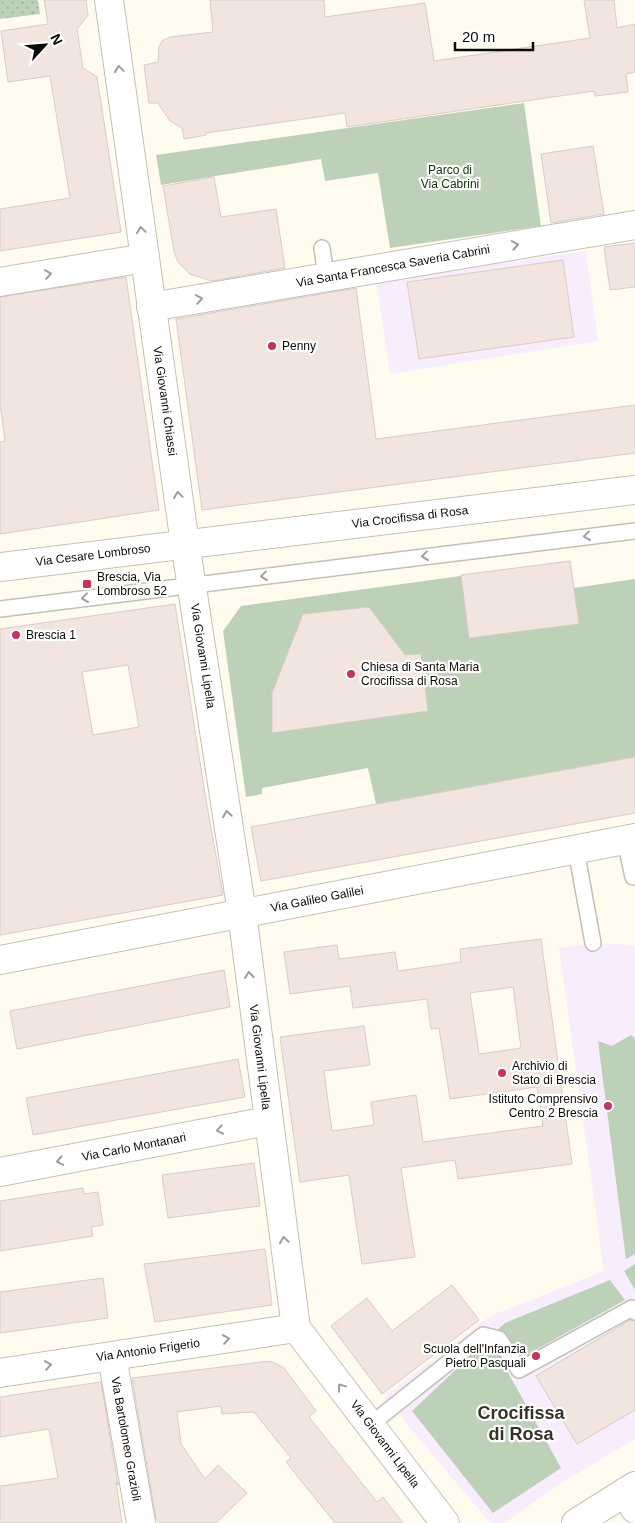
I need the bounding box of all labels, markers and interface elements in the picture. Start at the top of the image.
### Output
north arrow [20,20,70,70]
scale bar [455,20,532,52]
text: 20 m [462,28,495,45]
text: N [47,31,66,47]
one-way arrow [114,65,124,74]
park label: Parco di Via Cabrini [421,163,479,191]
one-way arrow [136,226,147,234]
one-way arrow [510,241,519,251]
street label: Via Santa Francesca Saveria Cabrini [295,242,491,290]
one-way arrow [44,270,52,280]
one-way arrow [195,294,204,304]
place label: Penny [282,339,316,353]
marker: Penny [266,340,278,352]
street label: Via Giovanni Chiassi [150,345,180,457]
one-way arrow [173,491,184,499]
street label: Via Crocifissa di Rosa [351,503,469,531]
one-way arrow [582,531,591,541]
street label: Via Cesare Lombroso [35,541,152,569]
one-way arrow [421,550,429,561]
place label: Brescia, Via Lombroso 52 [97,570,167,598]
one-way arrow [260,570,268,581]
marker: Brescia, Via Lombroso 52 [81,578,93,590]
one-way arrow [81,592,89,603]
street label: Via Giovanni Lipella [188,603,218,710]
place label: Brescia 1 [26,628,76,642]
marker: Brescia 1 [10,629,22,641]
place label: Chiesa di Santa Maria Crocifissa di Rosa [361,660,479,688]
marker: Chiesa di Santa Maria Crocifissa di Rosa [345,668,357,680]
one-way arrow [222,810,233,818]
street label: Via Galileo Galilei [269,883,365,915]
one-way arrow [244,971,255,979]
street label: Via Giovanni Lipella [247,1004,273,1111]
place label: Archivio di Stato di Brescia [512,1059,596,1087]
marker: Archivio di Stato di Brescia [496,1067,508,1079]
place label: Istituto Comprensivo Centro 2 Brescia [489,1092,598,1120]
marker: Istituto Comprensivo Centro 2 Brescia [602,1100,614,1112]
one-way arrow [215,1125,224,1135]
street label: Via Carlo Montanari [81,1130,187,1164]
one-way arrow [56,1155,65,1165]
one-way arrow [279,1236,290,1244]
one-way arrow [222,1334,231,1344]
street label: Via Antonio Frigerio [95,1336,201,1364]
place label: Scuola dell'Infanzia Pietro Pasquali [423,1342,526,1370]
marker: Scuola dell'Infanzia Pietro Pasquali [530,1350,542,1362]
one-way arrow [44,1361,53,1371]
street label: Via Bartolomeo Grazioli [108,1376,144,1502]
one-way arrow [338,1384,346,1393]
street label: Via Giovanni Lipella [348,1398,423,1491]
district label: Crocifissa di Rosa [477,1403,566,1444]

